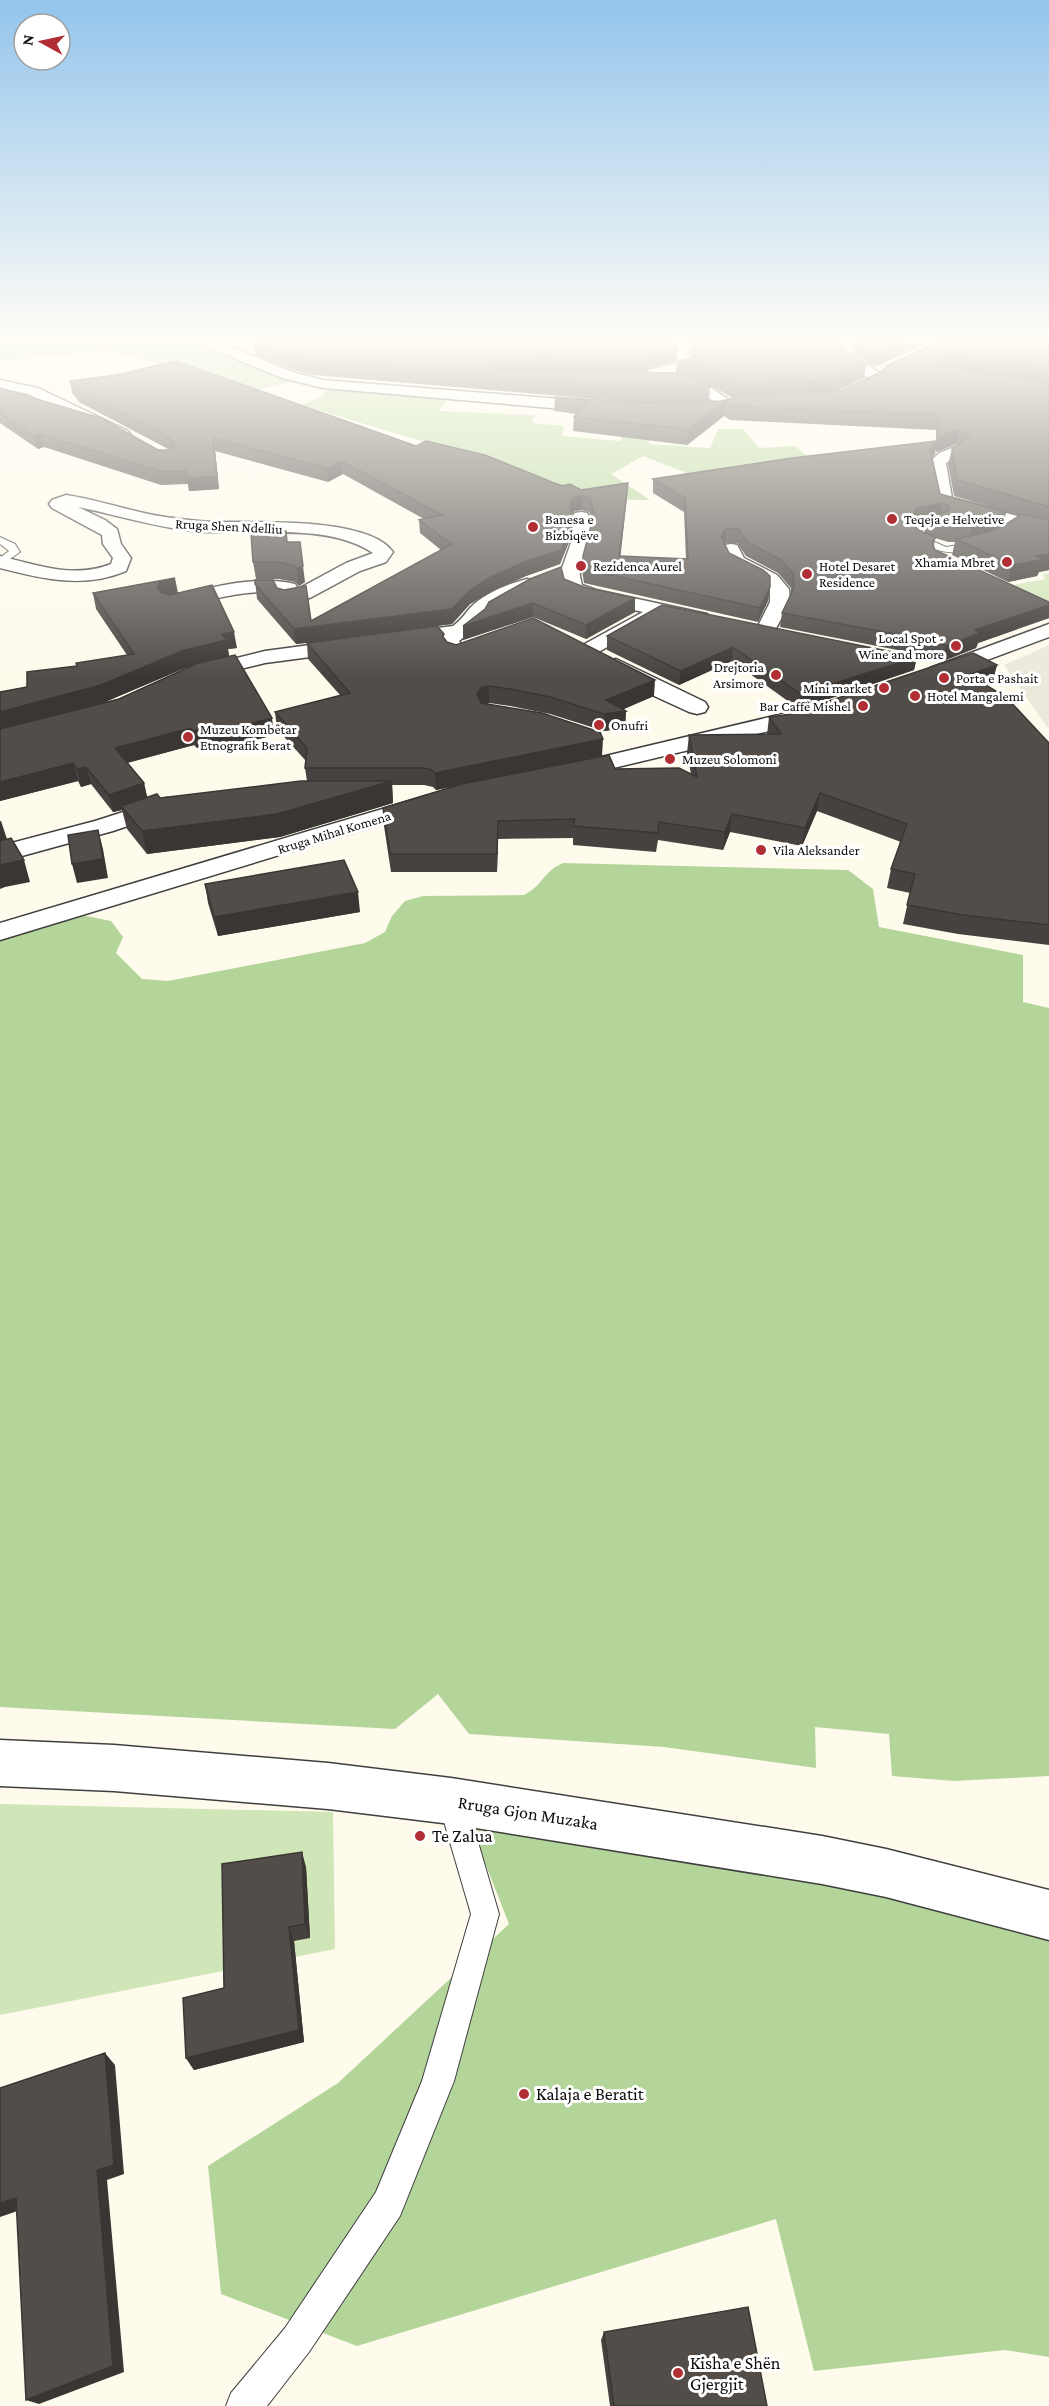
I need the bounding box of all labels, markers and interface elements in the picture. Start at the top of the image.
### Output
north arrow [12,12,72,72]
text: N [18,33,37,47]
place label: Banesa e Bizbiqëve [545,511,599,543]
place label: Teqeja e Helvetive [904,511,1004,528]
marker: Teqeja e Helvetive [885,512,899,526]
street label: Rruga Shen Ndelliu [175,515,284,537]
marker: Banesa e Bizbiqëve [526,520,540,534]
place label: Xhamia Mbret [915,554,995,570]
marker: Xhamia Mbret [1000,555,1014,569]
place label: Rezidenca Aurel [593,558,682,574]
place label: Hotel Desaret Residence [819,558,895,590]
marker: Rezidenca Aurel [574,559,588,573]
marker: Hotel Desaret Residence [800,567,814,581]
place label: Local Spot - Wine and more [858,630,944,662]
marker: Local Spot - Wine and more [949,639,963,653]
place label: Drejtoria Arsimore [713,659,765,691]
marker: Drejtoria Arsimore [769,668,783,682]
place label: Porta e Pashait [956,670,1039,686]
marker: Porta e Pashait [937,671,951,685]
place label: Mini market [803,680,872,696]
marker: Mini market [877,681,891,695]
place label: Hotel Mangalemi [927,688,1024,704]
marker: Hotel Mangalemi [908,689,922,703]
place label: Bar Caffë Mishel [759,698,851,714]
marker: Bar Caffë Mishel [856,699,870,713]
place label: Onufri [611,717,648,733]
marker: Onufri [592,718,606,732]
place label: Muzeu Kombëtar Etnografik Berat [200,721,297,753]
marker: Muzeu Kombëtar Etnografik Berat [181,730,195,744]
place label: Muzeu Solomoni [682,751,777,767]
marker: Muzeu Solomoni [663,752,677,766]
street label: Rruga Mihal Komena [275,807,393,857]
place label: Vila Aleksander [773,842,860,858]
marker: Vila Aleksander [754,843,768,857]
street label: Rruga Gjon Muzaka [456,1792,599,1835]
place label: Te Zalua [432,1826,493,1846]
marker: Te Zalua [413,1829,427,1843]
place label: Kalaja e Beratit [536,2084,645,2105]
marker: Kalaja e Beratit [517,2087,531,2101]
place label: Kisha e Shën Gjergjit [690,2353,781,2395]
marker: Kisha e Shën Gjergjit [671,2366,685,2380]

